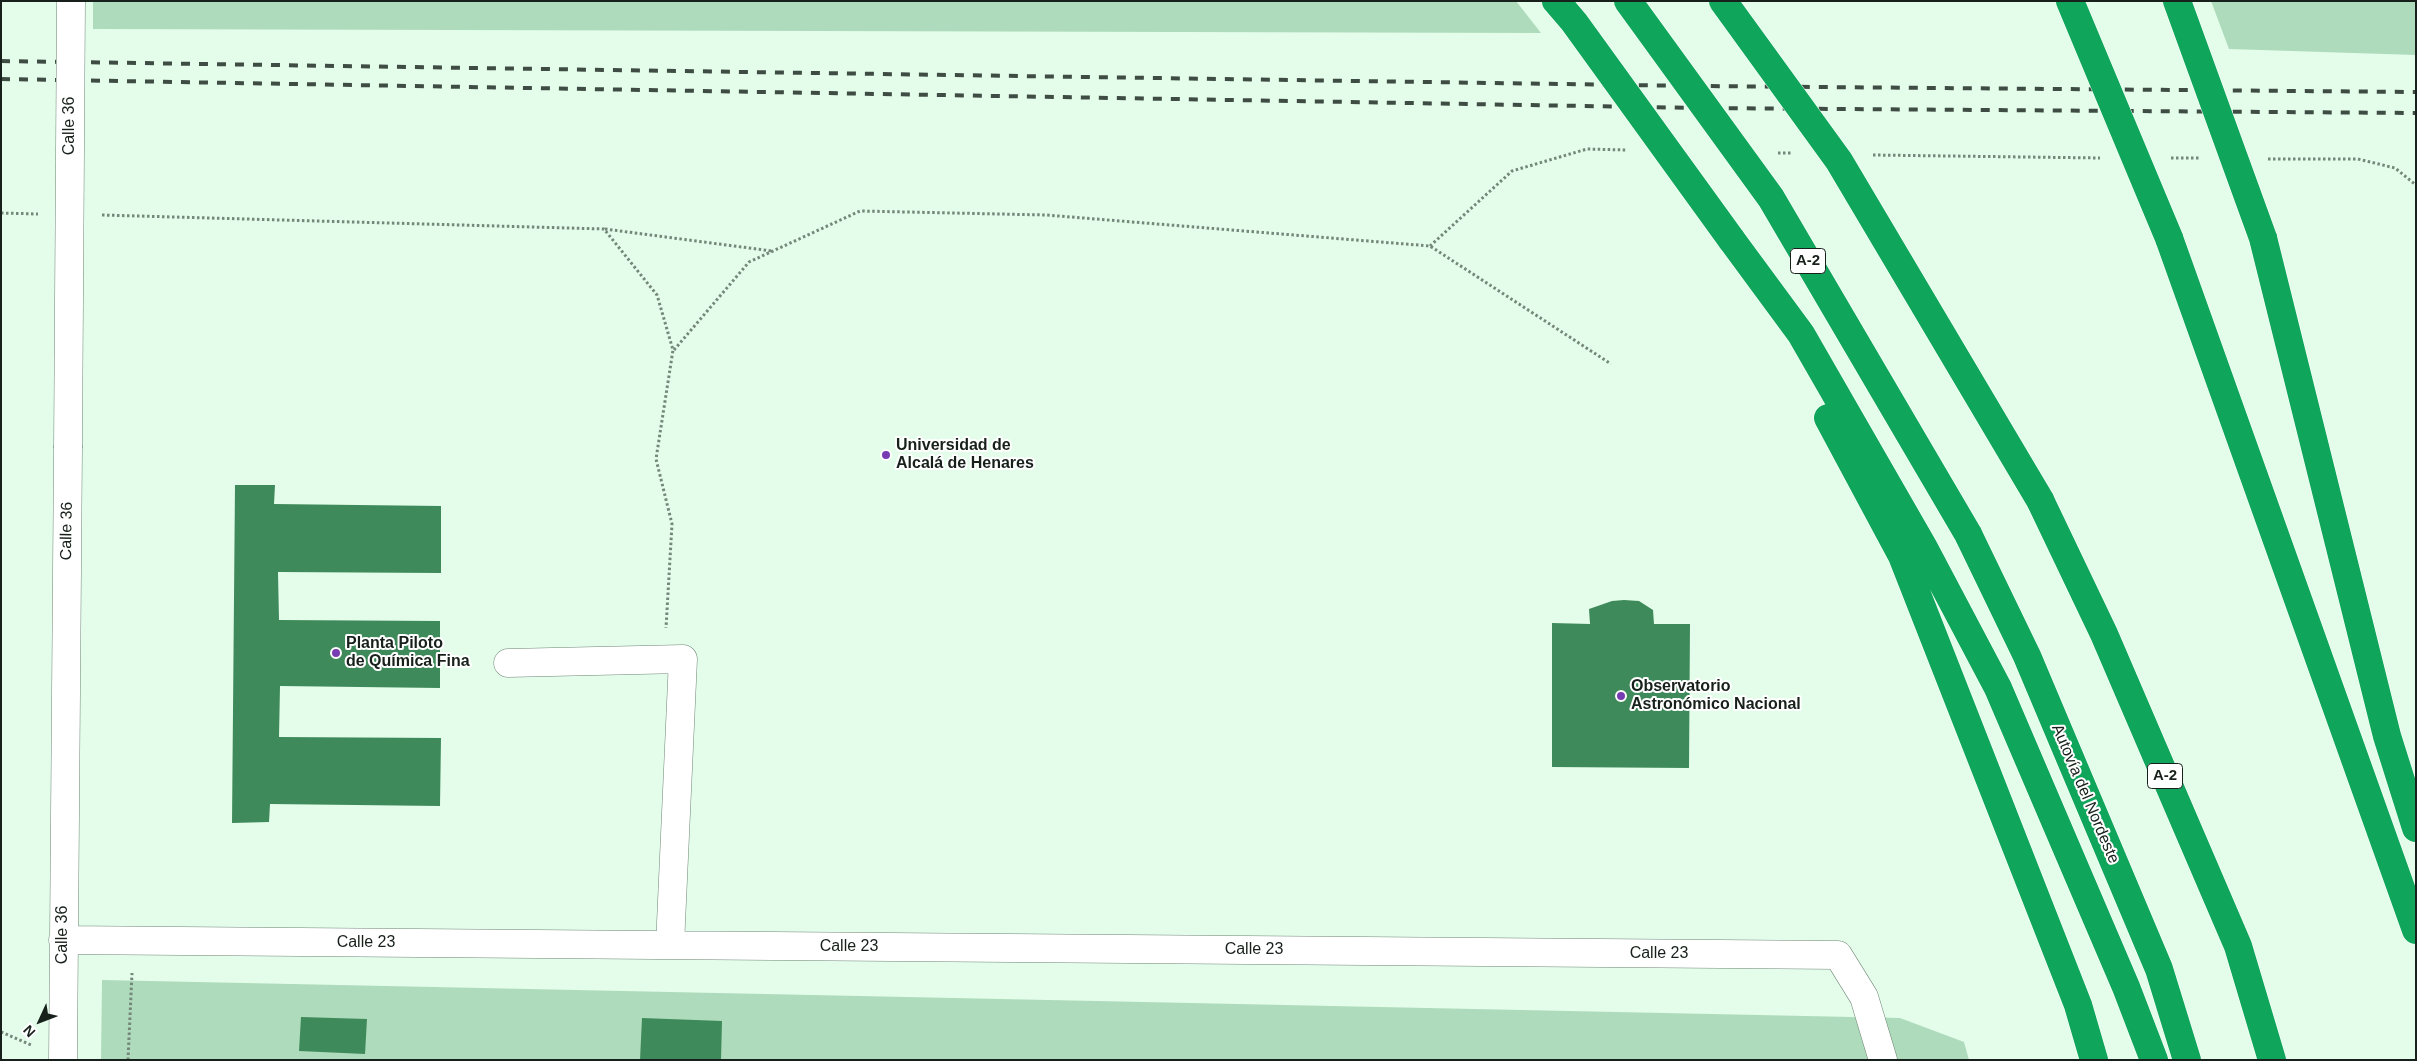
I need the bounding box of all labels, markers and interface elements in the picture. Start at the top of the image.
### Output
street label: Calle 36 [60,97,80,155]
road number: A-2 [1790,248,1826,274]
place label: Universidad de Alcalá de Henares [896,436,1034,474]
marker: Universidad de Alcalá de Henares [880,449,892,461]
street label: Calle 36 [57,501,77,561]
place label: Planta Piloto de Química Fina [346,634,470,672]
marker: Planta Piloto de Química Fina [330,647,342,659]
place label: Observatorio Astronómico Nacional [1631,677,1801,715]
marker: Observatorio Astronómico Nacional [1615,690,1627,702]
street label: Autovía del Nordeste [2047,721,2123,867]
road number: A-2 [2148,764,2182,788]
street label: Calle 36 [53,906,73,964]
street label: Calle 23 [337,933,395,953]
street label: Calle 23 [820,937,878,957]
street label: Calle 23 [1225,940,1283,960]
street label: Calle 23 [1630,944,1688,964]
north arrow [15,996,65,1046]
text: N [20,1022,38,1040]

